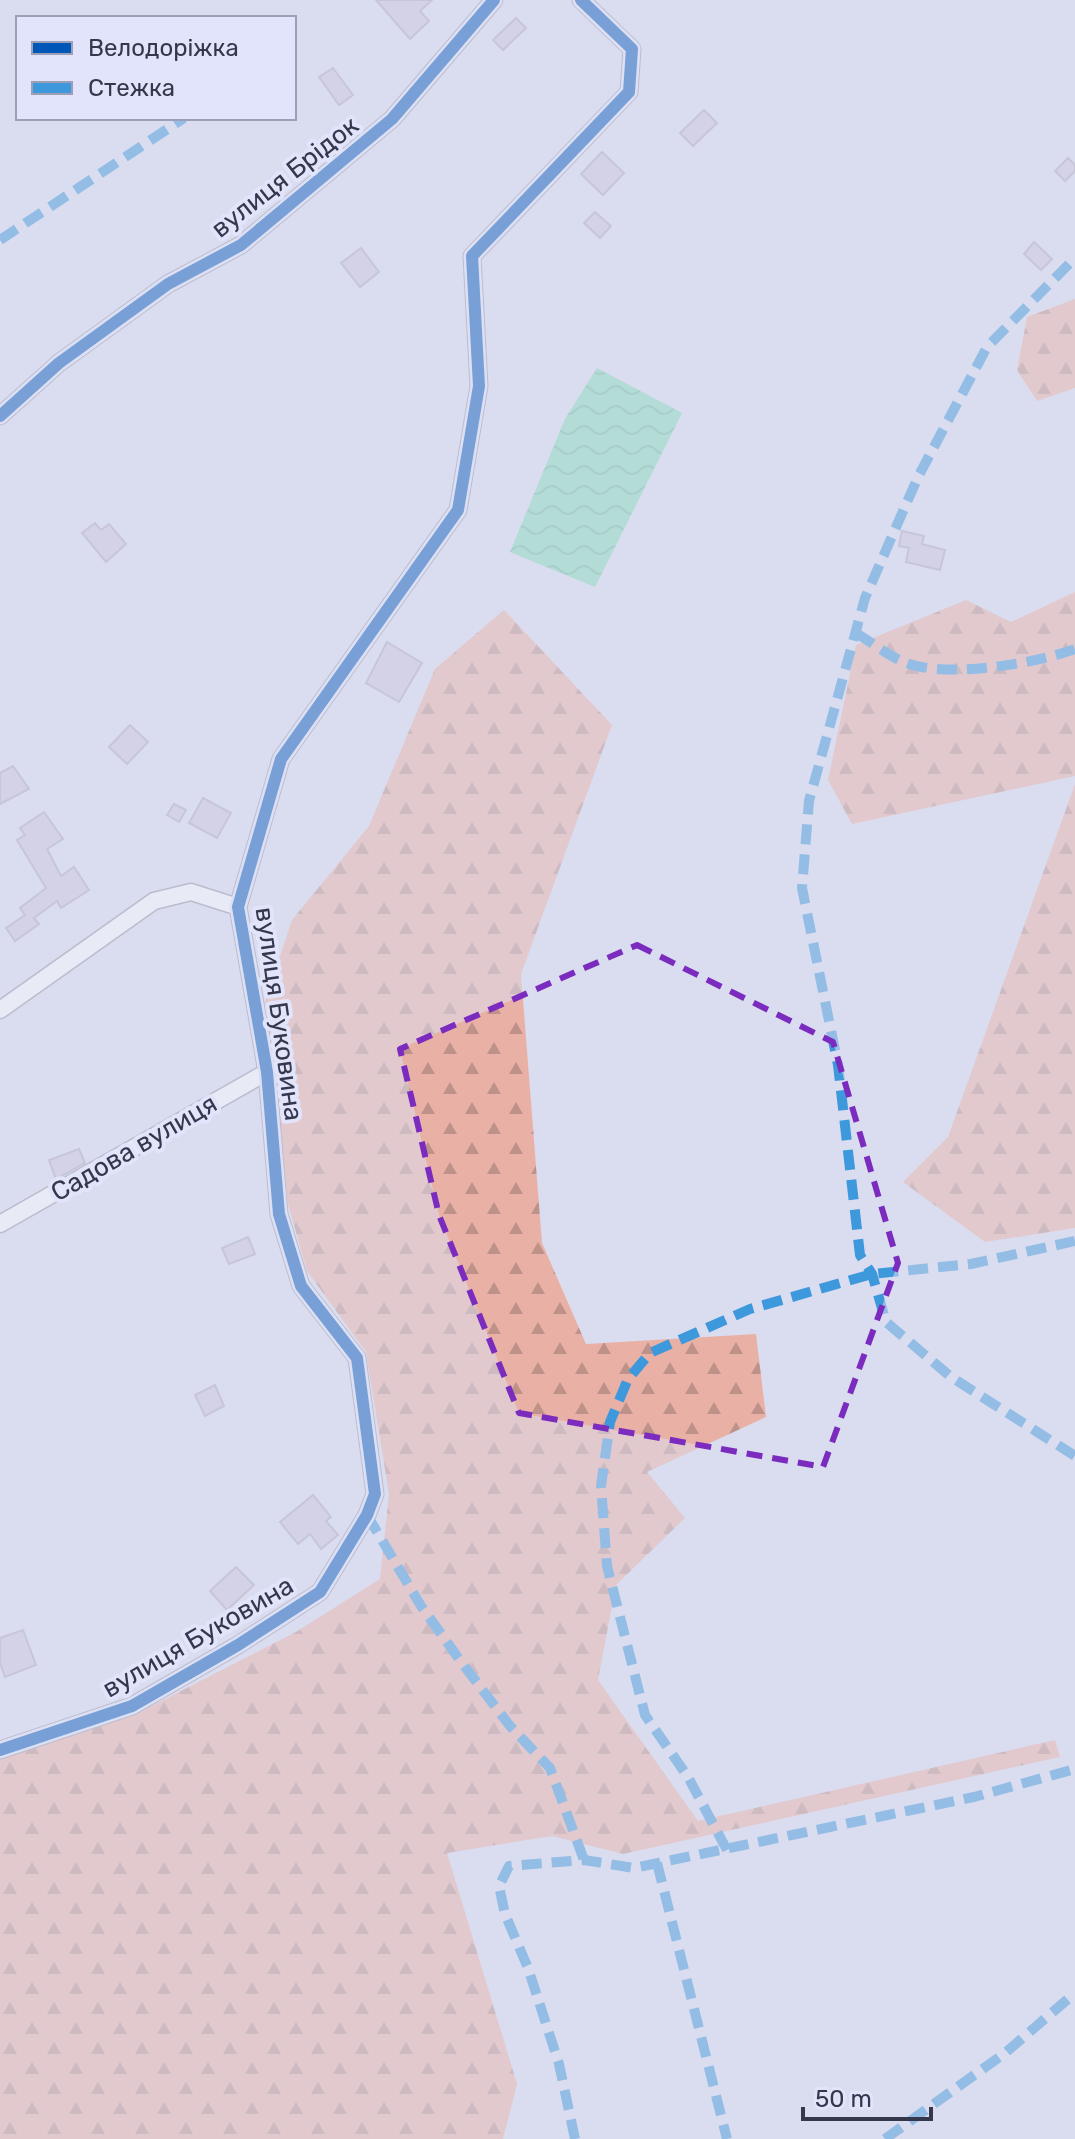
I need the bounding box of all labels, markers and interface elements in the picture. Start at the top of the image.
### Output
legend [16,16,296,120]
text: Велодоріжка [88,34,239,62]
text: Стежка [88,74,175,102]
street label: вулиця Брідок [205,110,365,244]
street label: вулиця Буковина [249,905,309,1123]
street label: Садова вулиця [45,1088,223,1208]
street label: вулиця Буковина [97,1570,299,1704]
scale bar [803,2071,931,2121]
text: 50 m [815,2085,872,2113]

